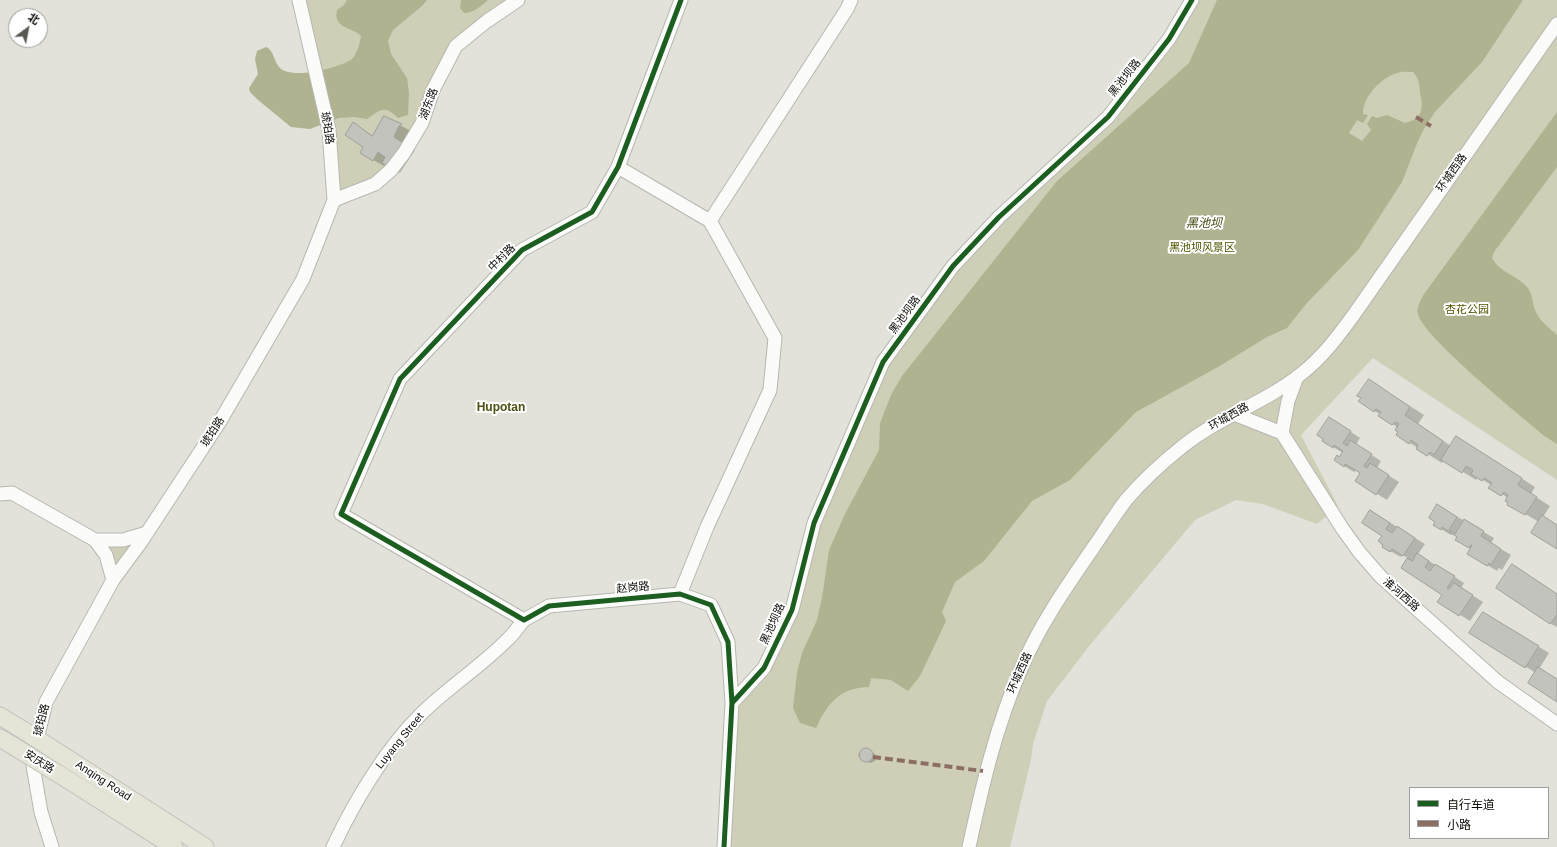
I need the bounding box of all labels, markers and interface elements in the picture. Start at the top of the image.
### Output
north arrow [8,8,48,48]
text: 北 [26,11,42,27]
street label: 黑池坝路 [1106,57,1144,99]
street label: 湖东路 [417,86,441,122]
street label: 琥珀路 [318,111,336,145]
street label: 环城西路 [1434,151,1470,195]
water label: 黑池坝 [1186,217,1222,231]
park label: 黑池坝风景区 [1169,241,1235,255]
street label: 中村路 [486,242,518,274]
street label: 黑池坝路 [887,293,923,337]
park label: 杏花公园 [1445,303,1489,317]
district label: Hupotan [477,401,525,415]
street label: 环城西路 [1207,401,1251,433]
street label: 琥珀路 [198,415,228,449]
street label: 淮河西路 [1380,575,1422,615]
street label: 赵岗路 [616,580,650,596]
street label: 黑池坝路 [758,601,788,647]
street label: 环城西路 [1005,650,1035,696]
street label: 琥珀路 [32,702,52,738]
street label: Luyang Street [373,710,427,772]
street label: 安庆路 [22,748,56,776]
street label: Anqing Road [73,758,133,804]
legend [1409,787,1549,839]
text: 自行车道 [1447,798,1495,812]
text: 小路 [1447,818,1471,832]

